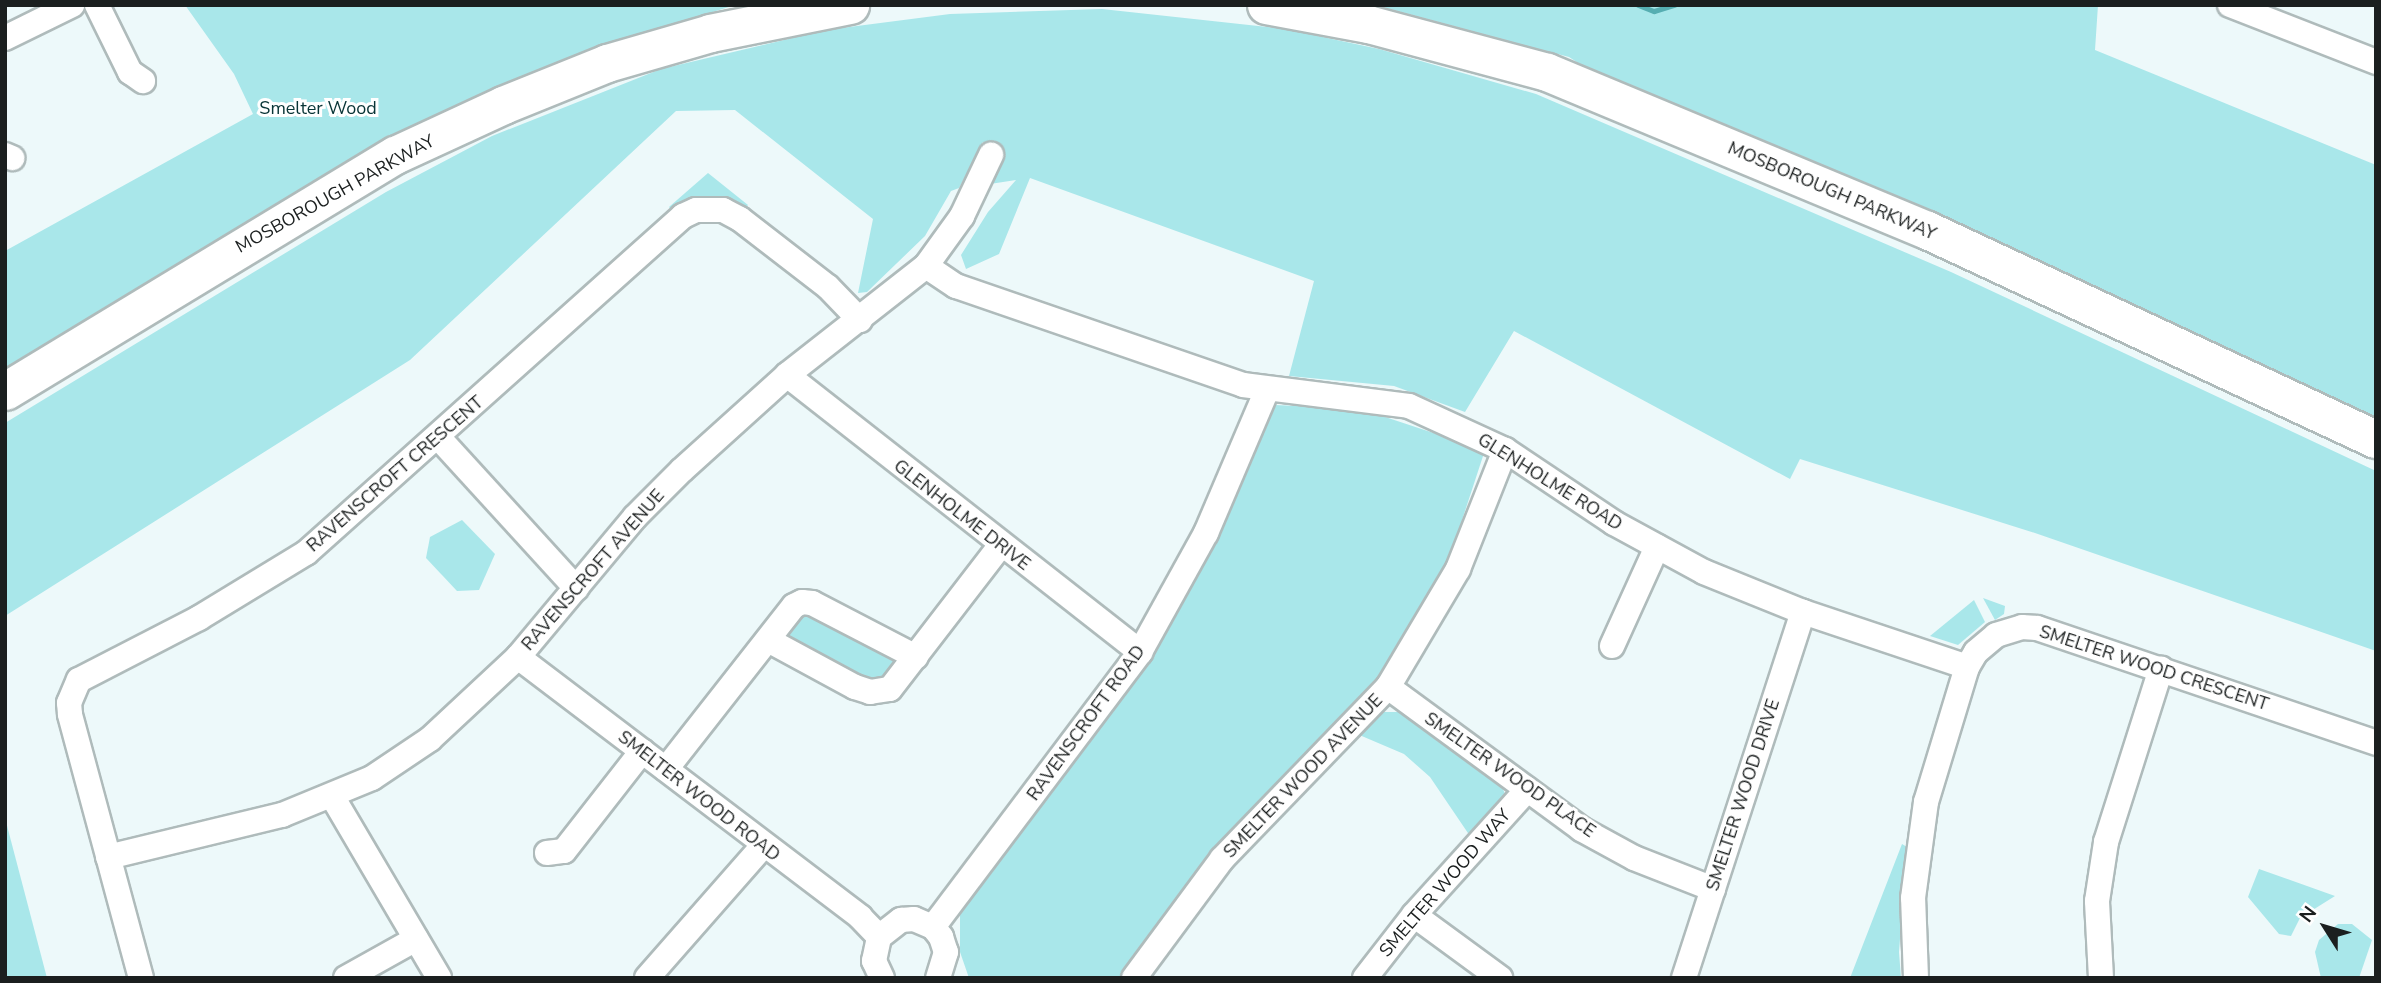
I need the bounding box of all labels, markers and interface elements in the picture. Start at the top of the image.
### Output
park label: Smelter Wood [259,97,377,119]
street label: MOSBOROUGH PARKWAY [232,130,438,258]
street label: MOSBOROUGH PARKWAY [1725,137,1939,245]
street label: RAVENSCROFT CRESCENT [302,391,488,557]
street label: GLENHOLME ROAD [1474,429,1626,535]
street label: GLENHOLME DRIVE [889,455,1035,575]
street label: RAVENSCROFT AVENUE [517,485,669,655]
street label: SMELTER WOOD CRESCENT [2037,621,2271,715]
street label: RAVENSCROFT ROAD [1022,641,1150,805]
street label: SMELTER WOOD AVENUE [1219,690,1387,862]
street label: SMELTER WOOD DRIVE [1702,696,1784,894]
street label: SMELTER WOOD PLACE [1420,708,1600,842]
street label: SMELTER WOOD ROAD [614,726,784,866]
street label: SMELTER WOOD WAY [1375,805,1515,961]
north arrow [2290,892,2360,962]
text: N [2294,901,2323,928]

